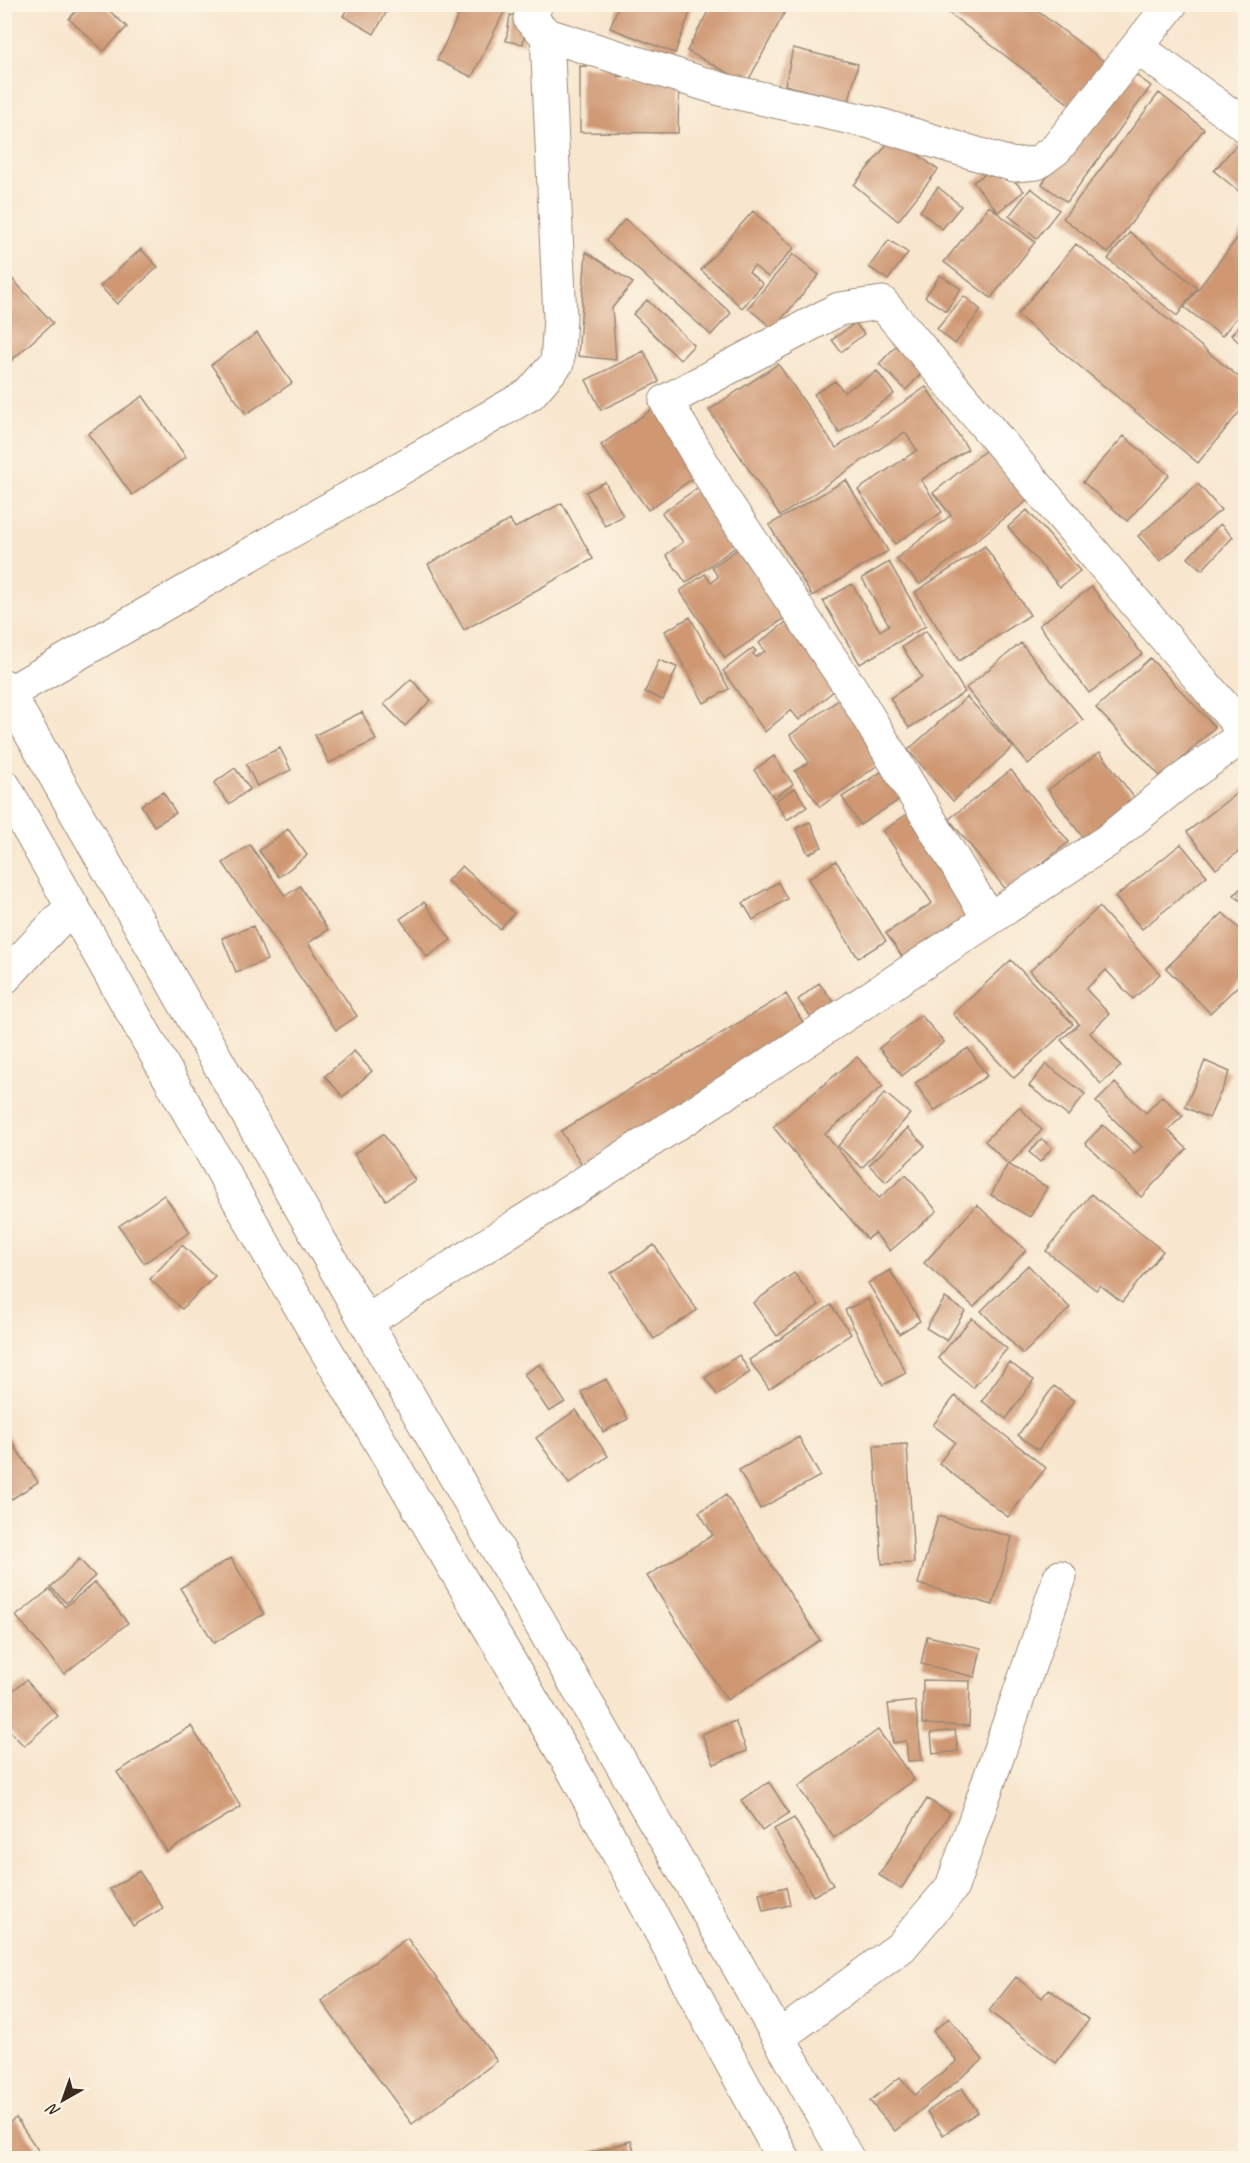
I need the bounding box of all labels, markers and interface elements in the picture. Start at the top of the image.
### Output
north arrow [33,2070,93,2130]
text: N [41,2098,64,2122]

